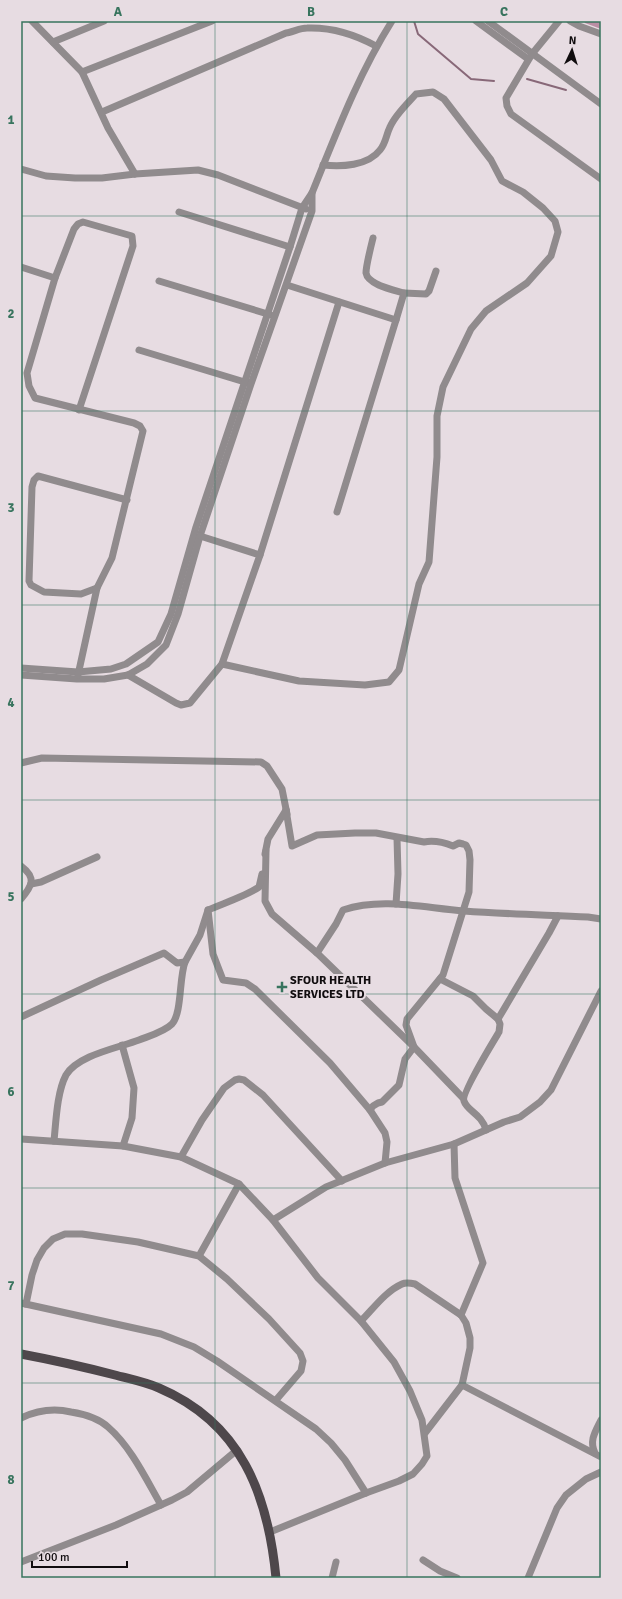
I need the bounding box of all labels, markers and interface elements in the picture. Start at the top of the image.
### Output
text: A [114,4,123,20]
text: B [307,4,315,20]
text: C [500,4,508,20]
north arrow [552,30,592,70]
text: N [568,34,577,47]
text: 1 [7,112,15,128]
text: 2 [7,306,15,322]
text: 3 [7,500,15,516]
text: 4 [7,695,15,711]
text: 5 [7,889,15,905]
place label: SFOUR HEALTH SERVICES LTD [290,973,371,1002]
marker: SFOUR HEALTH SERVICES LTD [277,982,287,992]
text: 6 [7,1084,15,1100]
text: 7 [7,1278,15,1294]
text: 8 [7,1472,15,1488]
scale bar [32,1543,127,1569]
text: 100 m [38,1550,70,1565]

